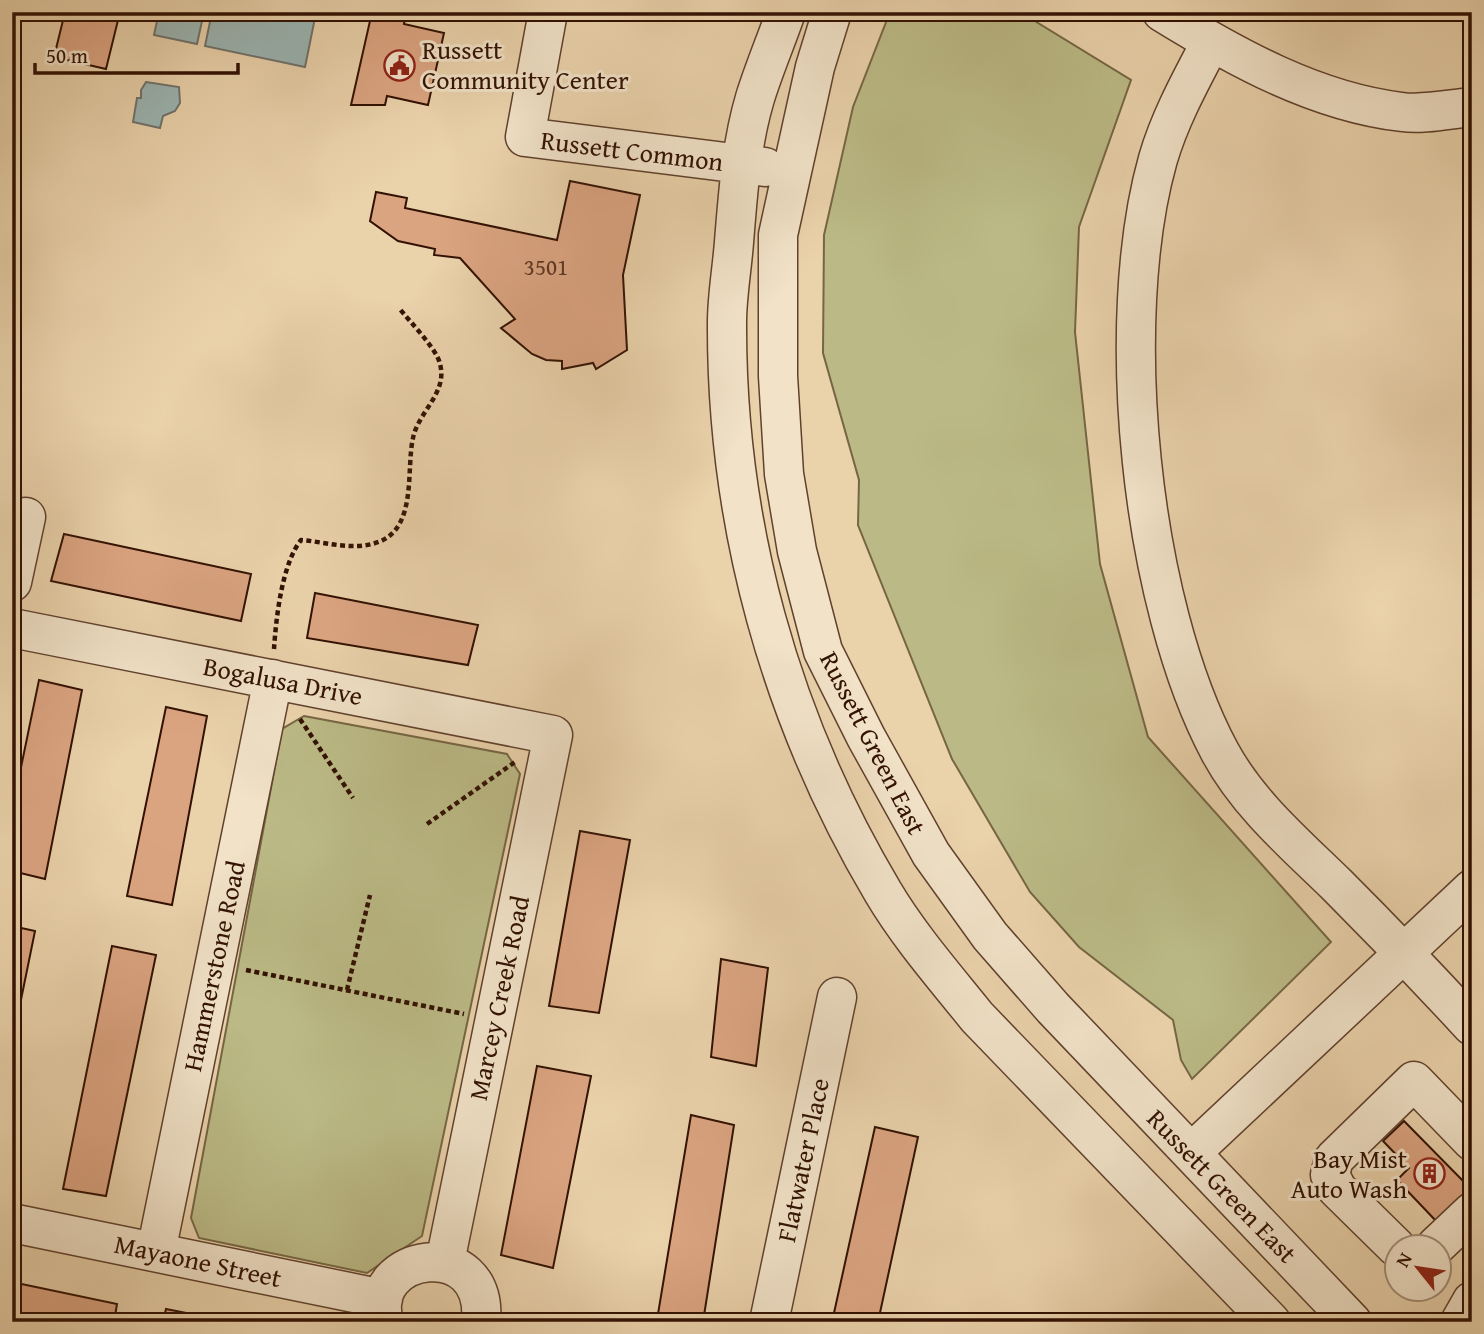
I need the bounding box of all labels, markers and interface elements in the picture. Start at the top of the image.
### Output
place label: Russett Community Center [422,30,629,99]
scale bar [35,32,238,76]
text: 50 m [46,40,88,71]
public building icon: Russett Community Center [382,48,416,82]
street label: Russett Common [539,120,726,181]
house number: 3501 [524,250,568,283]
street label: Russett Green East [810,644,937,841]
street label: Bogalusa Drive [200,646,366,715]
street label: Hammerstone Road [172,857,255,1075]
street label: Marcey Creek Road [458,892,539,1104]
street label: Flatwater Place [766,1074,839,1246]
street label: Russett Green East [1138,1100,1306,1272]
place label: Bay Mist Auto Wash [1291,1139,1407,1208]
building icon: Bay Mist Auto Wash [1413,1157,1447,1191]
street label: Mayaone Street [111,1224,285,1297]
north arrow [1382,1232,1452,1302]
text: N [1388,1247,1419,1272]

